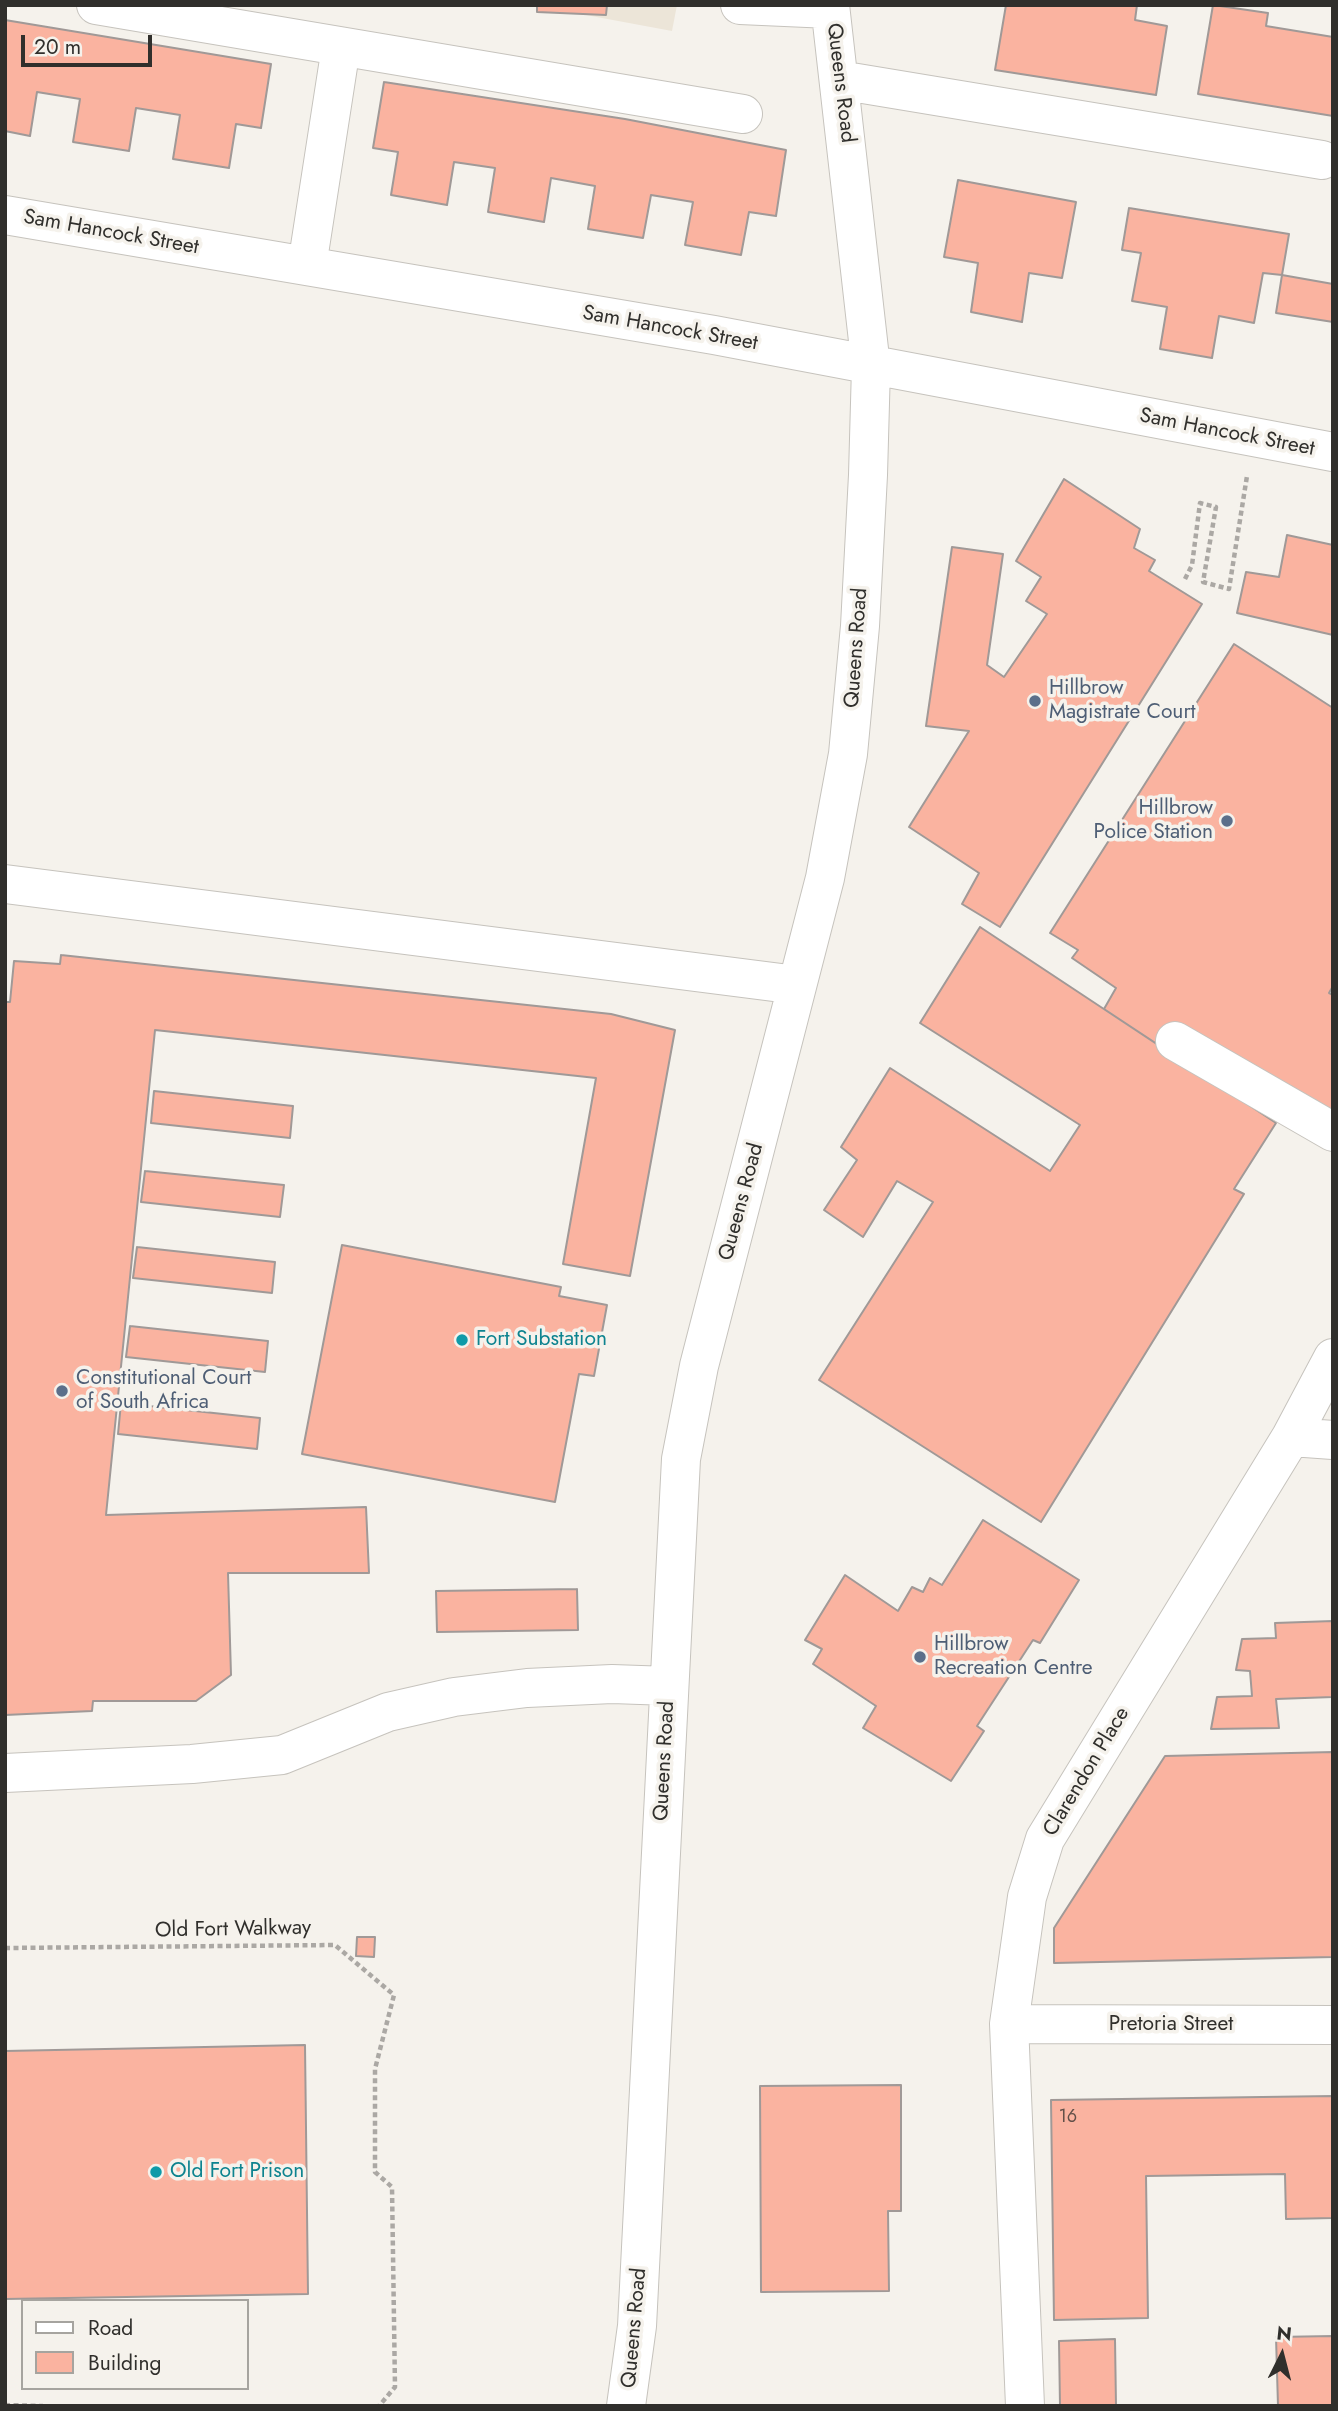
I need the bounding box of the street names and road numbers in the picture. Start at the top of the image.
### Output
street label: Queens Road [820,22,860,144]
street label: Sam Hancock Street [21,205,201,261]
street label: Sam Hancock Street [580,301,760,357]
street label: Sam Hancock Street [1137,404,1317,462]
street label: Queens Road [840,587,874,709]
street label: Queens Road [714,1141,770,1263]
street label: Queens Road [649,1700,681,1822]
street label: Clarendon Place [1039,1703,1135,1841]
street label: Old Fort Walkway [155,1916,311,1944]
street label: Pretoria Street [1109,2012,1233,2038]
street label: Queens Road [617,2267,653,2389]

